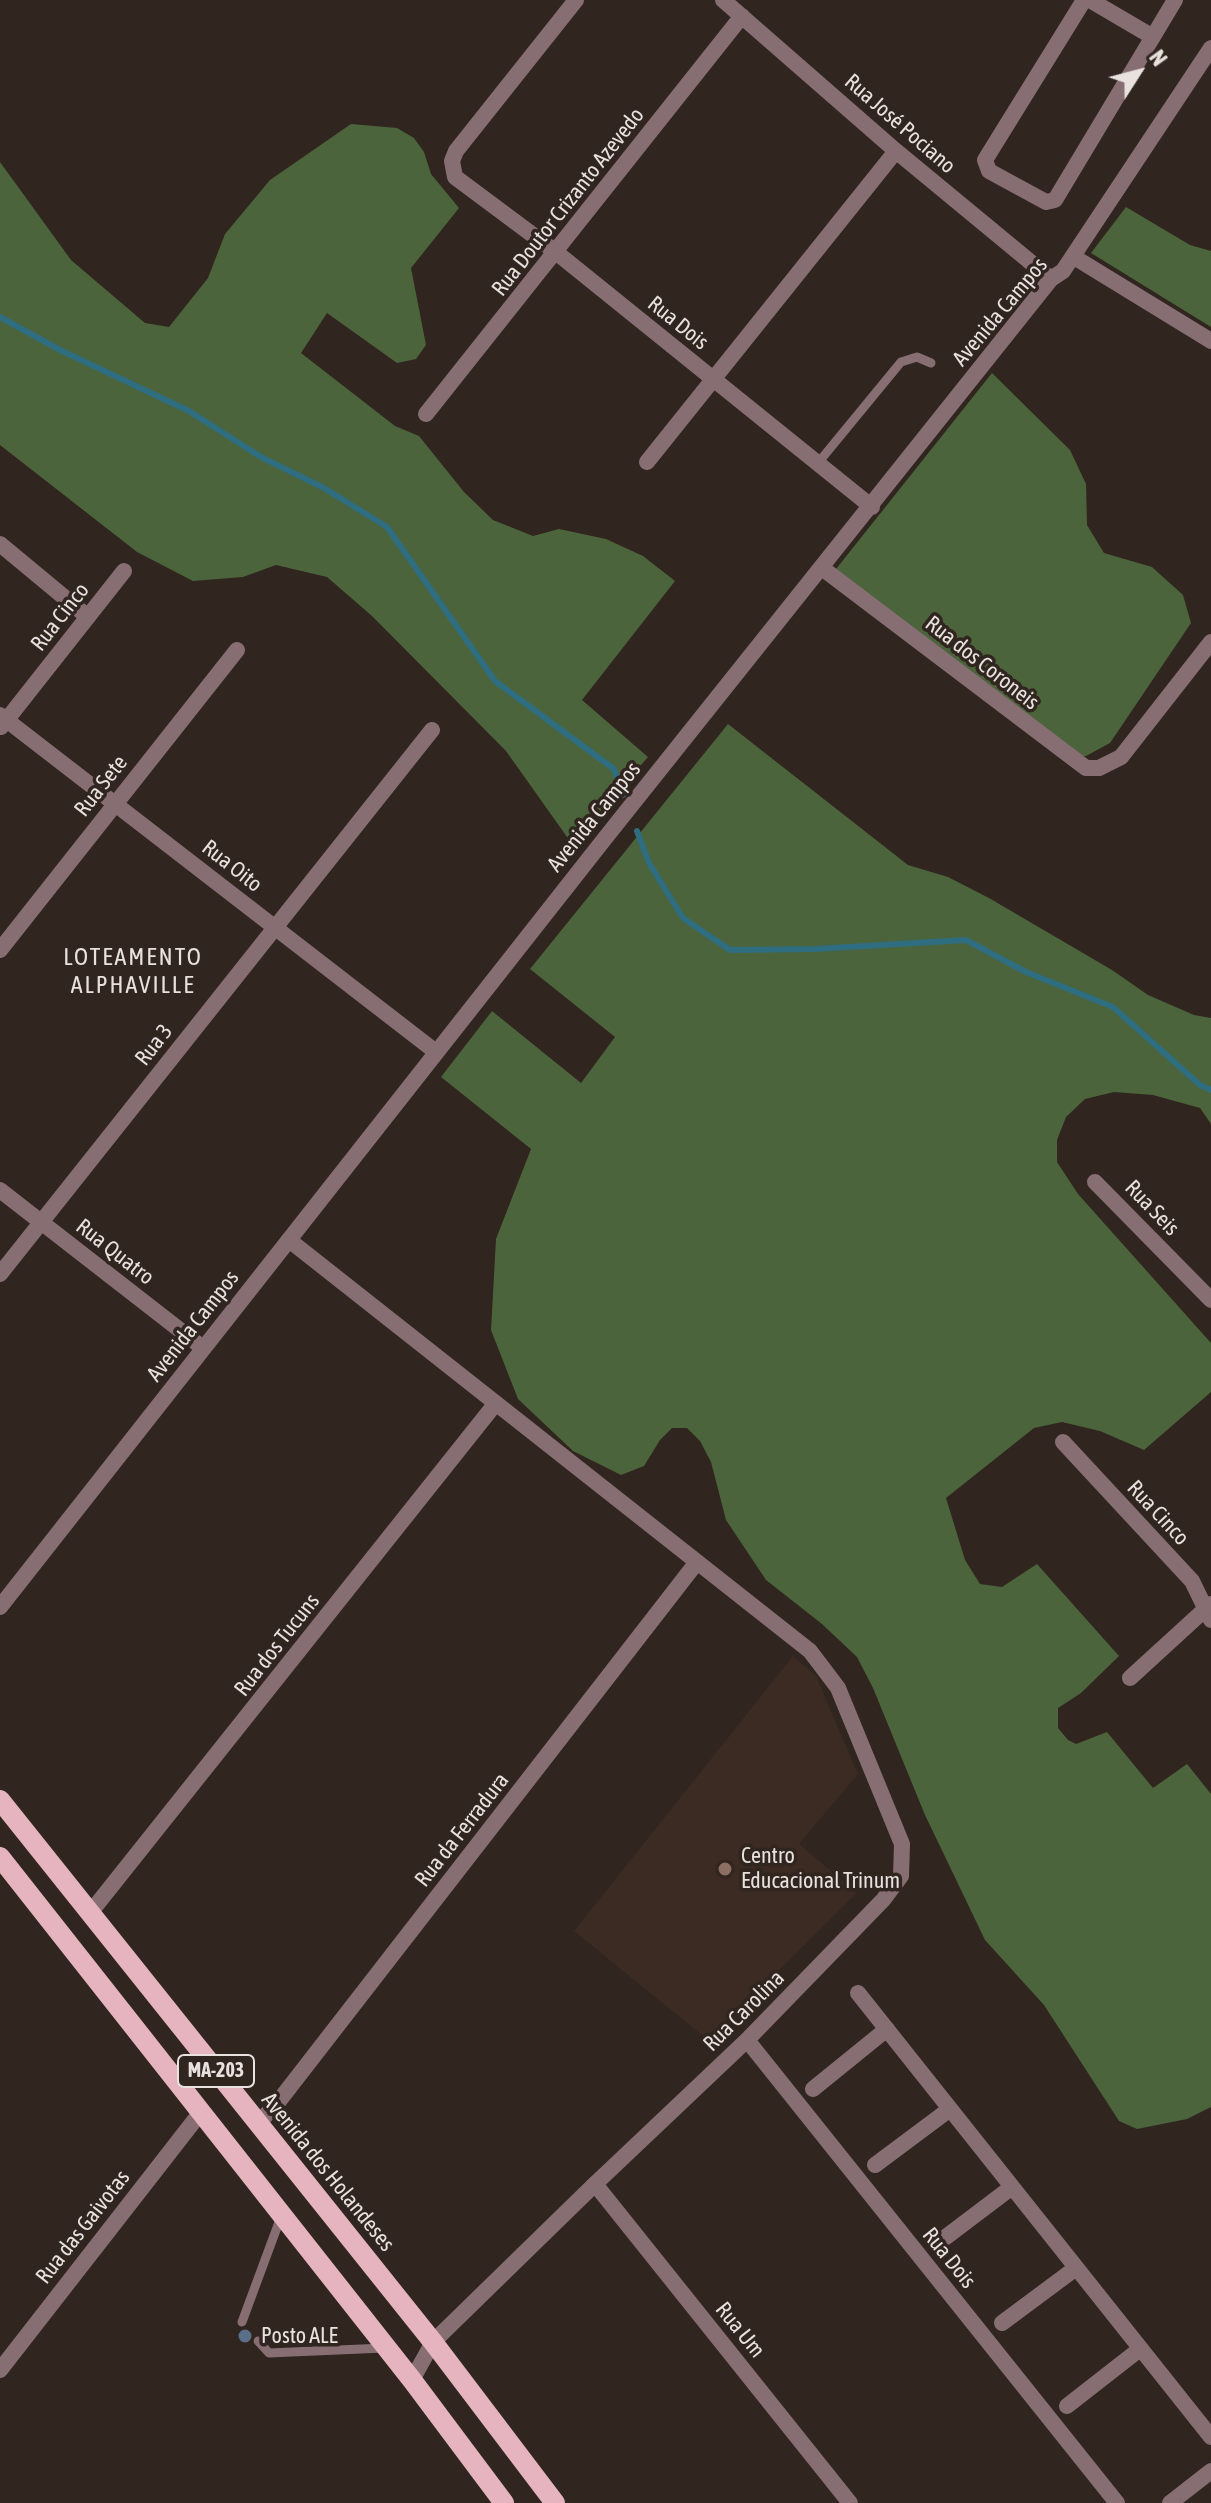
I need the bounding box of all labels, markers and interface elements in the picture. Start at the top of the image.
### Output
north arrow [1099,32,1179,112]
text: N [1144,45,1173,71]
street label: Rua José Pociano [839,69,961,179]
street label: Rua Doutor Crizanto Azevedo [486,103,650,301]
street label: Avenida Campos [947,252,1053,372]
street label: Rua Dois [642,291,714,355]
street label: Rua Cinco [25,578,95,656]
street label: Rua dos Coroneis [920,610,1044,716]
street label: Rua Sete [69,750,133,822]
street label: Avenida Campos [542,757,646,877]
street label: Rua Oito [197,834,267,898]
district label: LOTEAMENTO ALPHAVILLE [63,943,203,999]
street label: Rua 3 [130,1019,178,1071]
street label: Rua Seis [1119,1175,1185,1241]
street label: Rua Quatro [71,1213,159,1291]
street label: Avenida Campos [141,1265,245,1387]
street label: Rua Cinco [1121,1475,1195,1551]
street label: Rua dos Tucuns [229,1588,325,1702]
street label: Rua da Ferradura [409,1768,515,1892]
place label: Centro Educacional Trinum [741,1843,900,1894]
marker: Centro Educacional Trinum [716,1860,734,1878]
street label: Rua Carolina [698,1965,790,2057]
road number: MA-203 [178,2055,254,2087]
street label: Avenida dos Holandeses [256,2087,400,2257]
street label: Rua das Gaivotas [30,2165,136,2289]
street label: Rua Dois [917,2222,981,2294]
street label: Rua Um [710,2297,770,2363]
place label: Posto ALE [261,2323,338,2349]
marker: Posto ALE [236,2327,254,2345]

